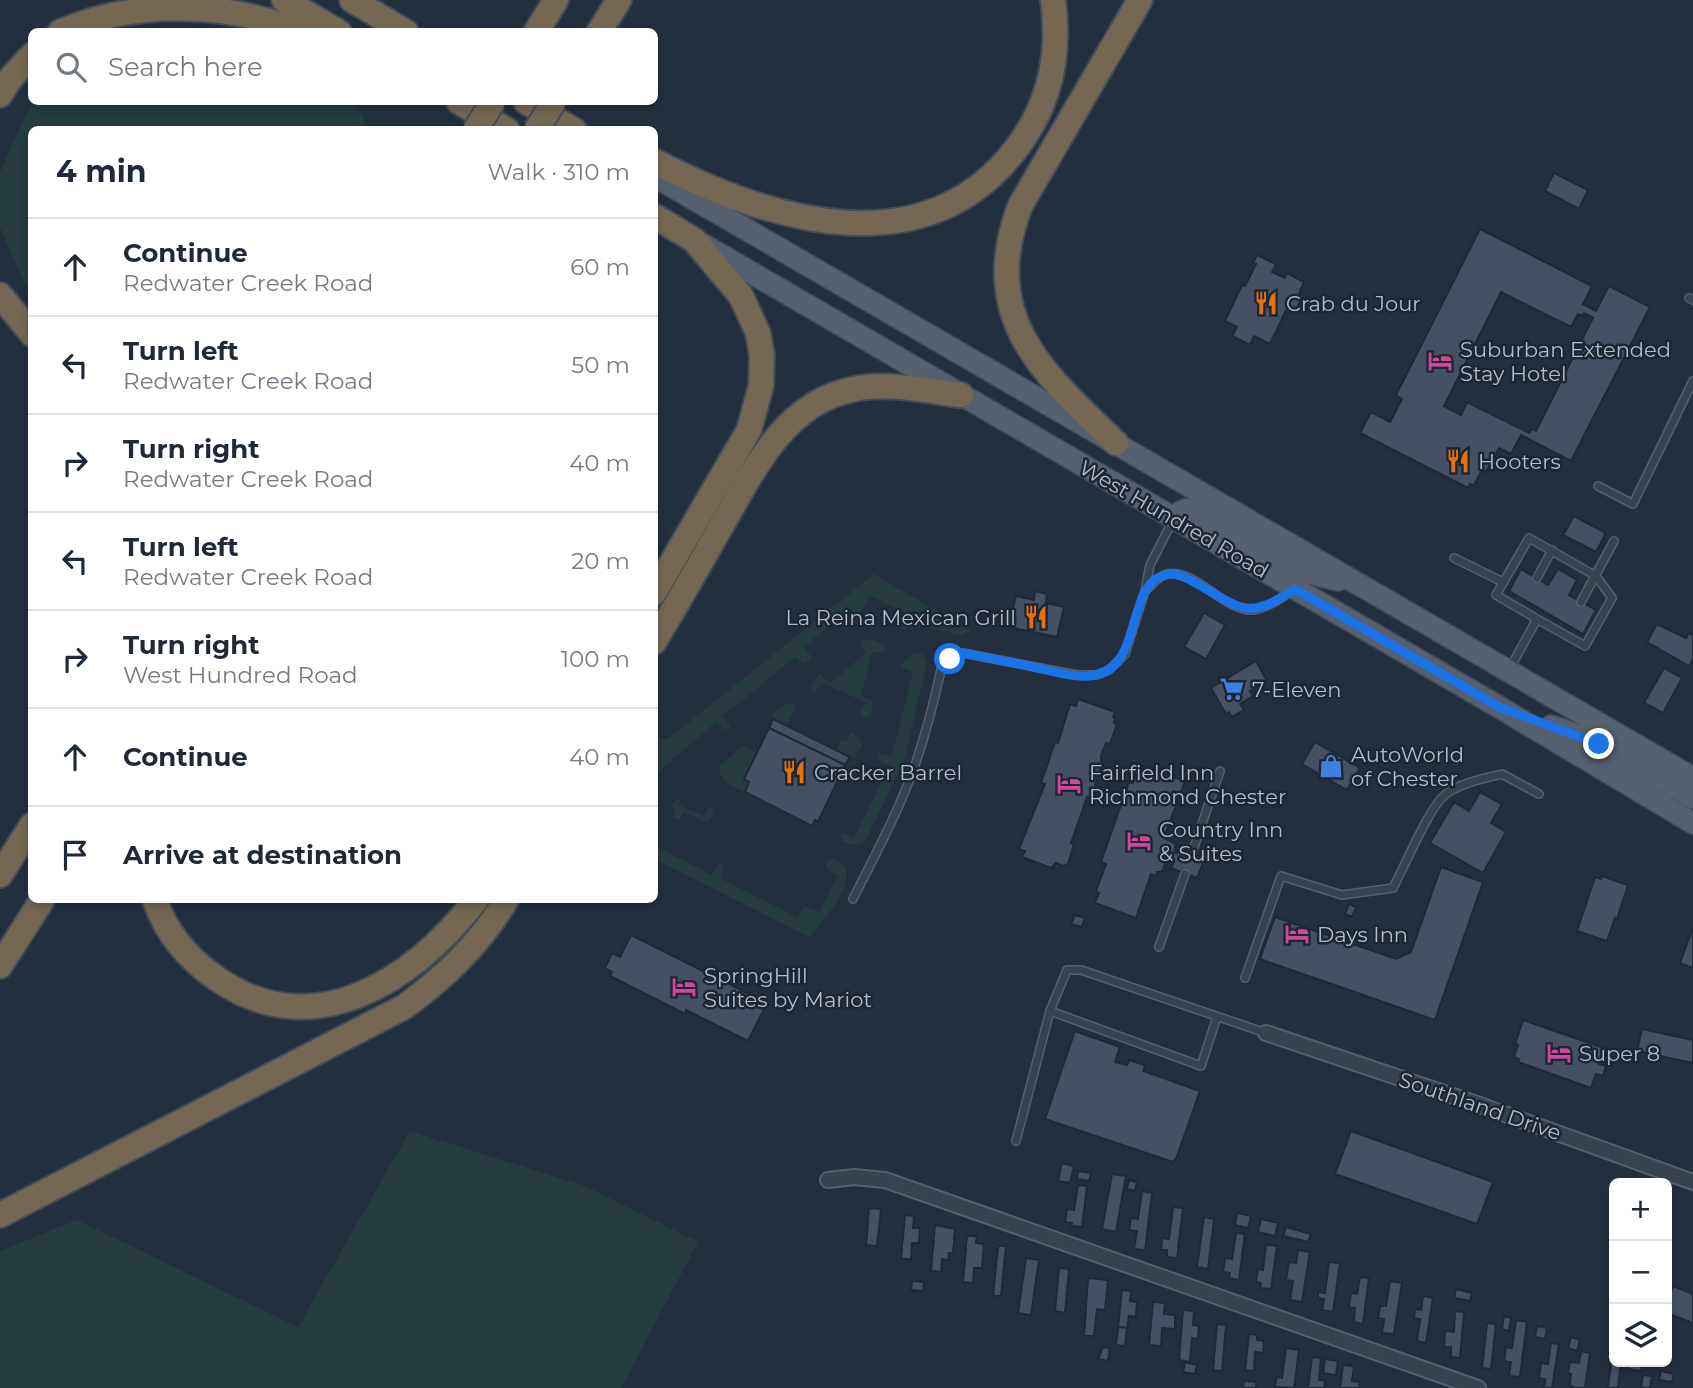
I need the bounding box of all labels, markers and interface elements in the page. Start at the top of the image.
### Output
search box [28,28,658,105]
icon: search [52,48,90,86]
text: Search here [108,51,263,83]
text: 4 min [56,153,146,190]
text: Walk · 310 m [487,158,630,186]
text: Continue [123,237,248,269]
icon: ahead [56,248,94,286]
text: 60 m [570,253,630,281]
text: Redwater Creek Road [123,269,373,297]
restaurant icon: Crab du Jour [1252,289,1280,317]
place label: Crab du Jour [1286,291,1421,316]
text: Turn left [123,335,239,367]
place label: Suburban Extended Stay Hotel [1460,337,1671,386]
icon: left [56,346,94,384]
hotel icon: Suburban Extended Stay Hotel [1426,347,1454,375]
text: 50 m [571,351,630,379]
text: Redwater Creek Road [123,367,373,395]
text: Turn right [123,433,259,465]
icon: right [56,444,94,482]
restaurant icon: Hooters [1444,447,1472,475]
text: 40 m [569,449,630,477]
place label: Hooters [1478,449,1561,474]
street label: West Hundred Road [1075,455,1273,583]
text: Redwater Creek Road [123,465,373,493]
text: Turn left [123,531,239,563]
icon: left [56,542,94,580]
text: 20 m [571,547,630,575]
text: Redwater Creek Road [123,563,373,591]
restaurant icon: La Reina Mexican Grill [1022,603,1050,631]
place label: La Reina Mexican Grill [785,605,1016,630]
text: Turn right [123,629,259,661]
icon: right [56,640,94,678]
route start [934,643,965,674]
text: 100 m [561,645,630,673]
text: West Hundred Road [123,661,358,689]
supermarket icon: 7-Eleven [1218,675,1246,703]
place label: 7-Eleven [1252,677,1341,702]
route end [1583,728,1614,759]
icon: ahead [56,738,94,776]
text: Continue [123,741,248,773]
place label: AutoWorld of Chester [1351,742,1464,791]
text: 40 m [569,743,630,771]
shop icon: AutoWorld of Chester [1317,752,1345,780]
restaurant icon: Cracker Barrel [780,758,808,786]
place label: Cracker Barrel [814,760,962,785]
place label: Fairfield Inn Richmond Chester [1089,760,1286,809]
hotel icon: Fairfield Inn Richmond Chester [1055,770,1083,798]
place label: Country Inn & Suites [1159,817,1283,866]
hotel icon: Country Inn & Suites [1125,827,1153,855]
icon: arrive [56,836,94,874]
text: Arrive at destination [123,839,402,871]
hotel icon: Days Inn [1283,920,1311,948]
place label: Days Inn [1317,922,1408,947]
place label: SpringHill Suites by Mariot [704,963,872,1012]
hotel icon: SpringHill Suites by Mariot [670,973,698,1001]
hotel icon: Super 8 [1545,1039,1573,1067]
place label: Super 8 [1579,1041,1660,1066]
street label: Southland Drive [1396,1067,1564,1145]
map controls [1609,1178,1672,1367]
button: + [1609,1178,1672,1241]
button: − [1609,1241,1672,1304]
button: layers [1609,1304,1672,1367]

